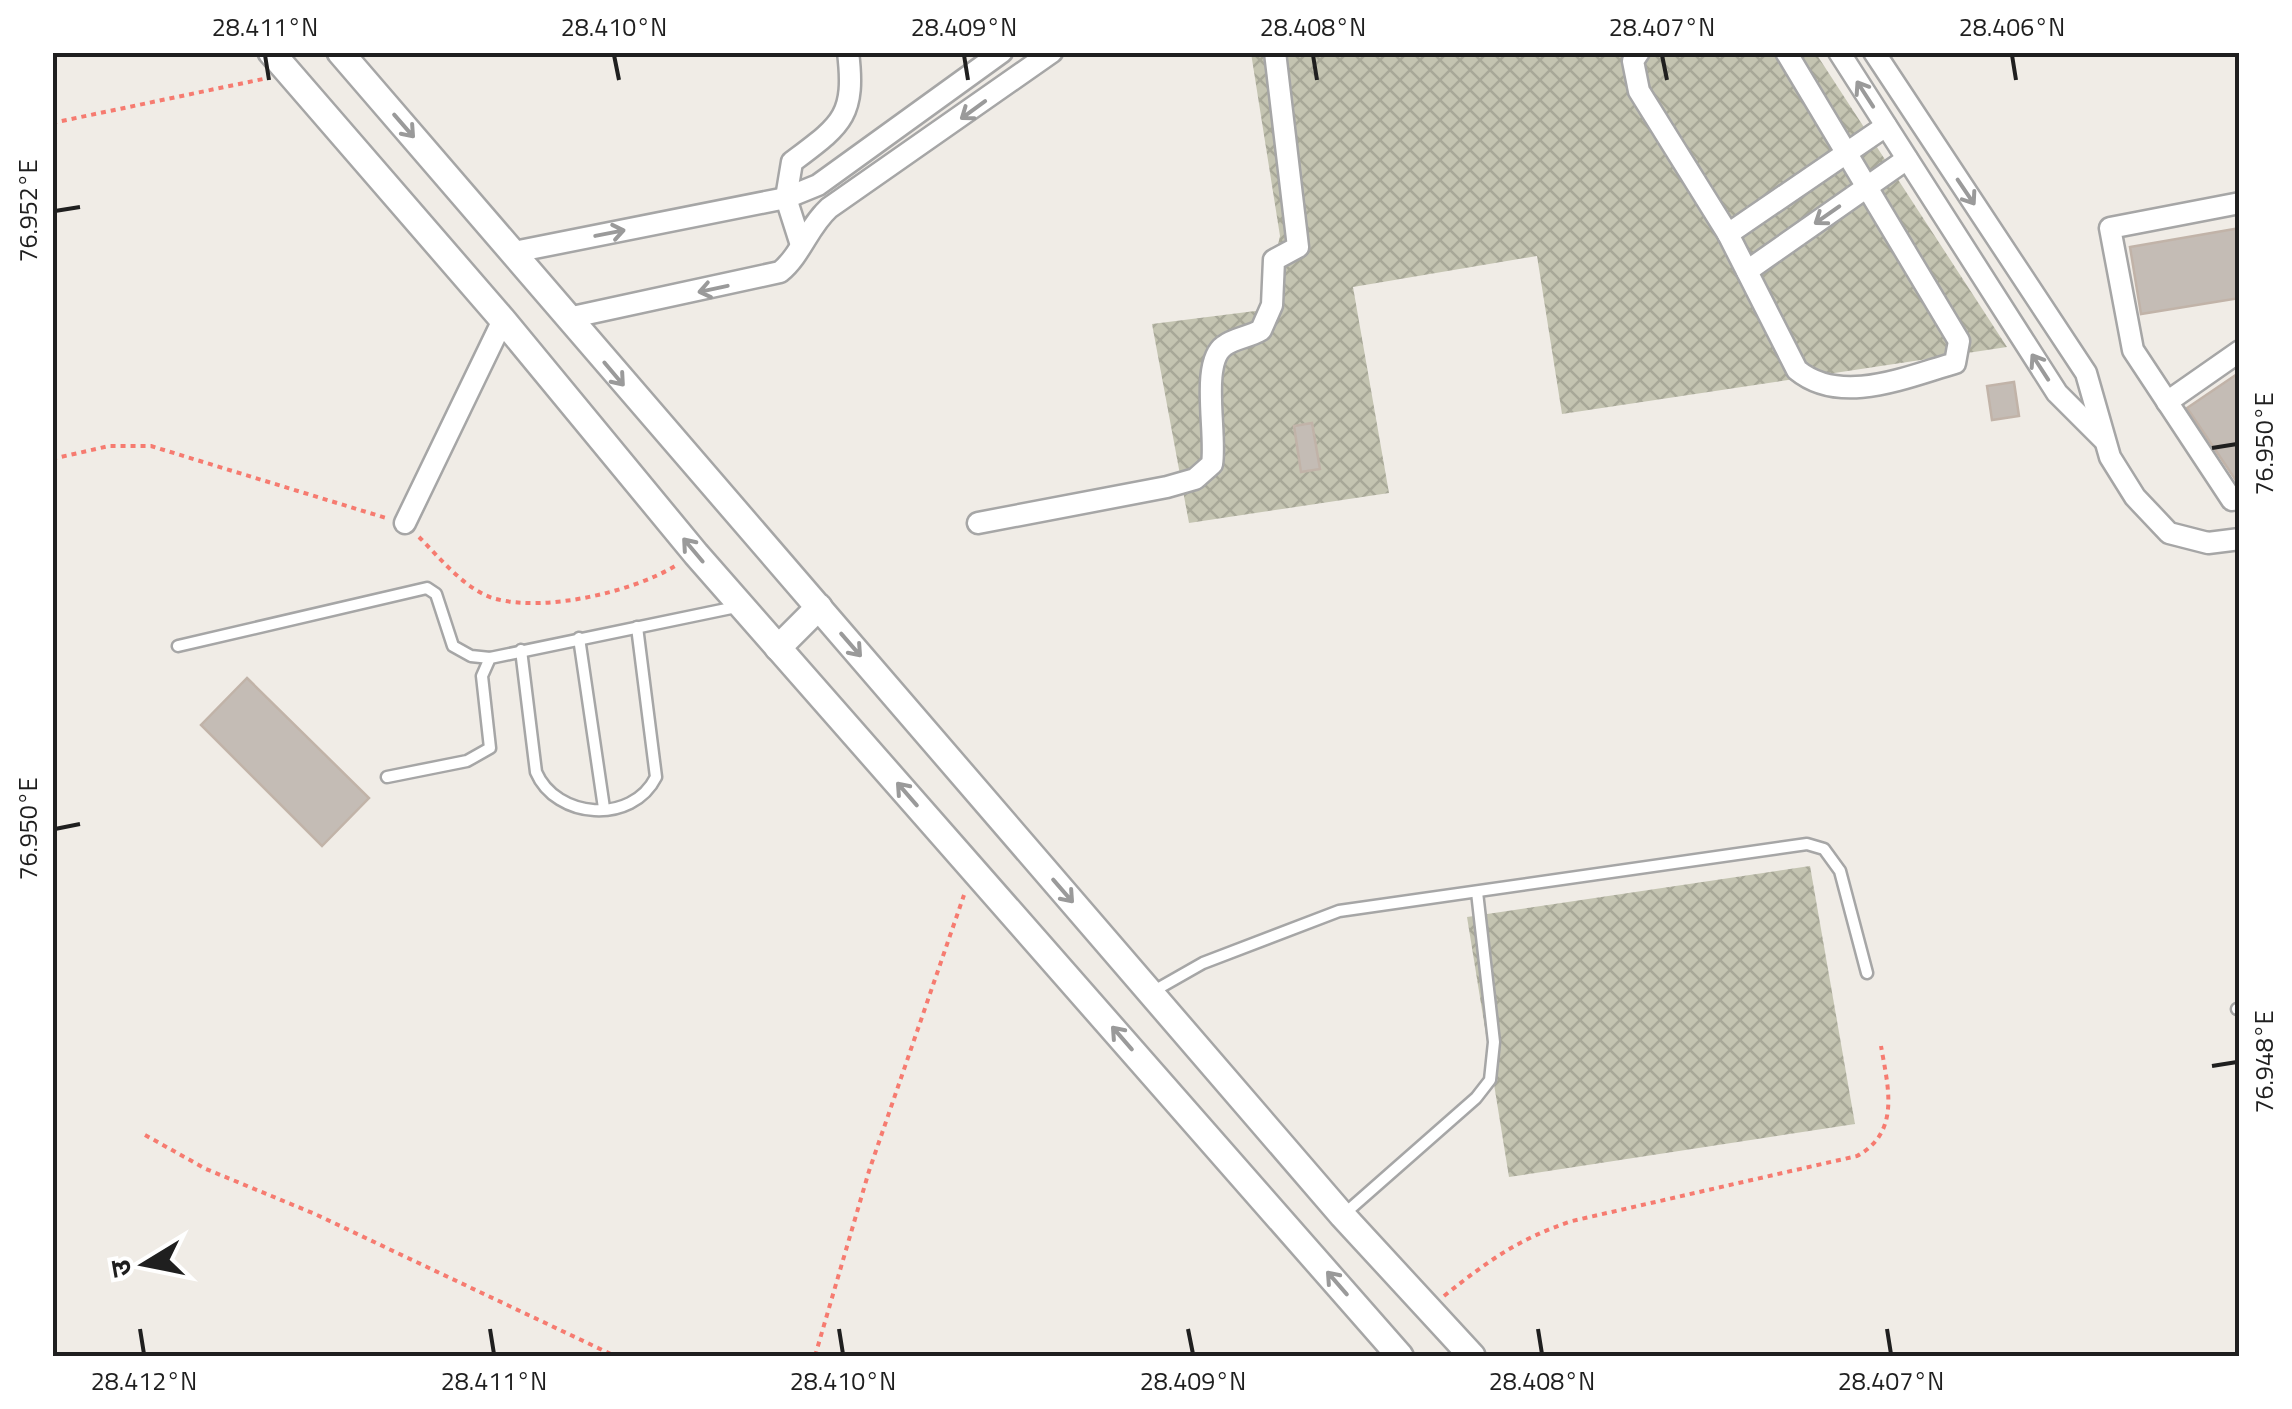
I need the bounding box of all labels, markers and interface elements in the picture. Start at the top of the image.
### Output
text: 28.411°N [212,8,318,46]
text: 28.410°N [561,8,667,46]
text: 28.409°N [911,8,1017,46]
text: 28.408°N [1260,8,1366,46]
text: 28.407°N [1609,8,1715,46]
text: 28.406°N [1959,8,2065,46]
one-way arrow [1855,80,1875,108]
one-way arrow [960,99,987,120]
one-way arrow [392,113,415,138]
text: 76.952°E [9,159,47,263]
one-way arrow [1956,178,1977,206]
one-way arrow [1814,204,1841,225]
one-way arrow [593,223,625,242]
one-way arrow [698,281,730,299]
one-way arrow [2030,353,2051,382]
one-way arrow [603,360,625,386]
text: 76.950°E [2245,392,2283,496]
one-way arrow [682,538,704,564]
one-way arrow [840,631,862,657]
text: 76.950°E [9,777,47,881]
one-way arrow [897,782,919,808]
one-way arrow [1052,878,1075,903]
text: 76.948°E [2245,1010,2283,1114]
one-way arrow [1111,1026,1134,1052]
north arrow [95,1214,195,1314]
text: उ [97,1256,142,1280]
one-way arrow [1326,1270,1348,1296]
text: 28.412°N [91,1362,197,1400]
text: 28.411°N [441,1362,547,1400]
text: 28.410°N [790,1362,896,1400]
text: 28.409°N [1140,1362,1246,1400]
text: 28.408°N [1489,1362,1595,1400]
text: 28.407°N [1838,1362,1944,1400]

